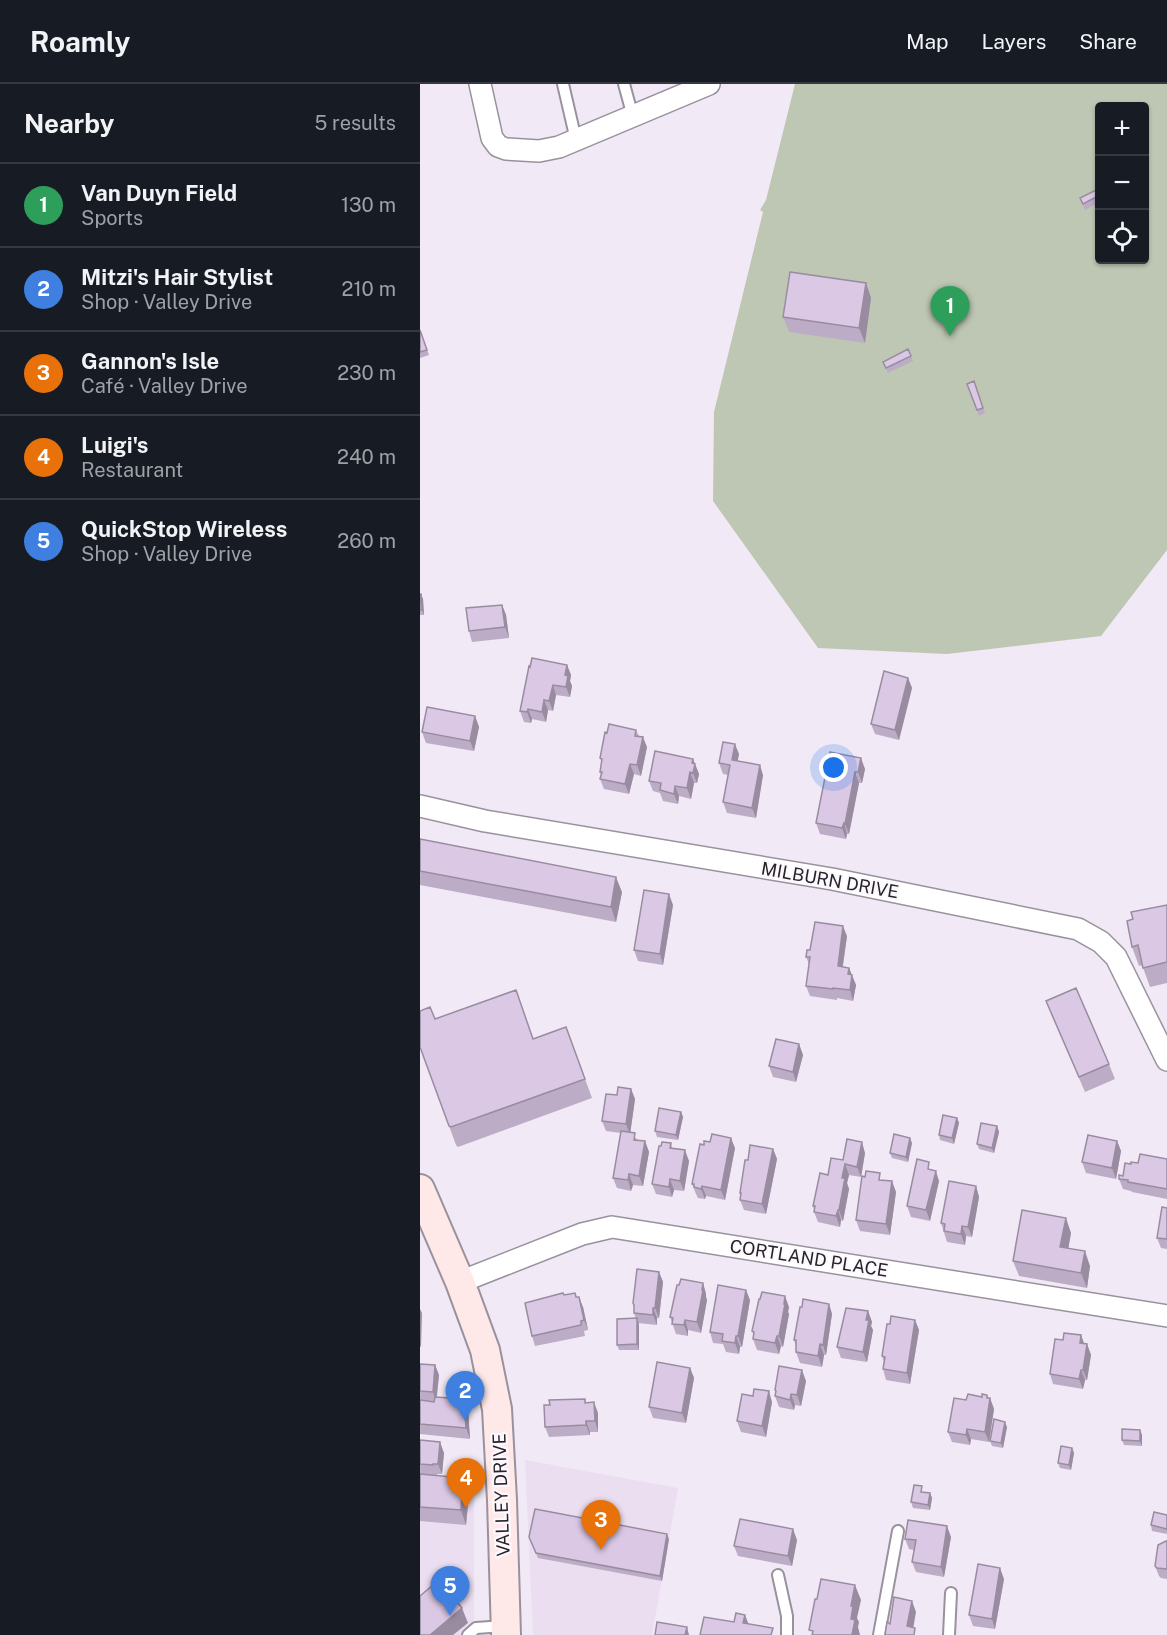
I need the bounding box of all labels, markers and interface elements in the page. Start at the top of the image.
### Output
text: Roamly [30,25,130,58]
text: Map [906,29,949,54]
text: Layers [982,29,1046,54]
text: Share [1079,29,1137,54]
map controls [1095,102,1149,264]
button: + [1095,102,1149,156]
text: Nearby [24,108,114,139]
text: 5 results [314,111,396,135]
button: − [1095,156,1149,210]
text: Van Duyn Field [81,180,237,206]
text: 1 [39,193,48,217]
text: 130 m [341,193,396,217]
text: Sports [81,206,143,230]
button: locate [1095,210,1149,264]
text: Mitzi's Hair Stylist [81,264,273,290]
text: 2 [37,277,50,301]
text: 210 m [342,277,396,301]
pin: 1 [930,286,970,336]
text: Shop · Valley Drive [81,290,252,314]
text: Gannon's Isle [81,348,219,374]
text: 3 [37,361,50,385]
text: 230 m [337,361,396,385]
text: Café · Valley Drive [81,374,248,398]
text: Luigi's [81,432,148,458]
text: 4 [37,445,50,469]
text: 240 m [337,445,396,469]
text: Restaurant [81,458,183,482]
text: QuickStop Wireless [81,516,287,542]
text: 5 [37,529,50,553]
text: 260 m [337,529,396,553]
text: Shop · Valley Drive [81,542,252,566]
your location [819,753,848,782]
street label: MILBURN DRIVE [760,858,900,902]
street label: CORTLAND PLACE [728,1235,890,1281]
pin: 2 [446,1372,484,1421]
street label: VALLEY DRIVE [488,1433,514,1557]
pin: 4 [446,1458,486,1508]
pin: 3 [582,1500,621,1550]
pin: 5 [430,1566,470,1616]

